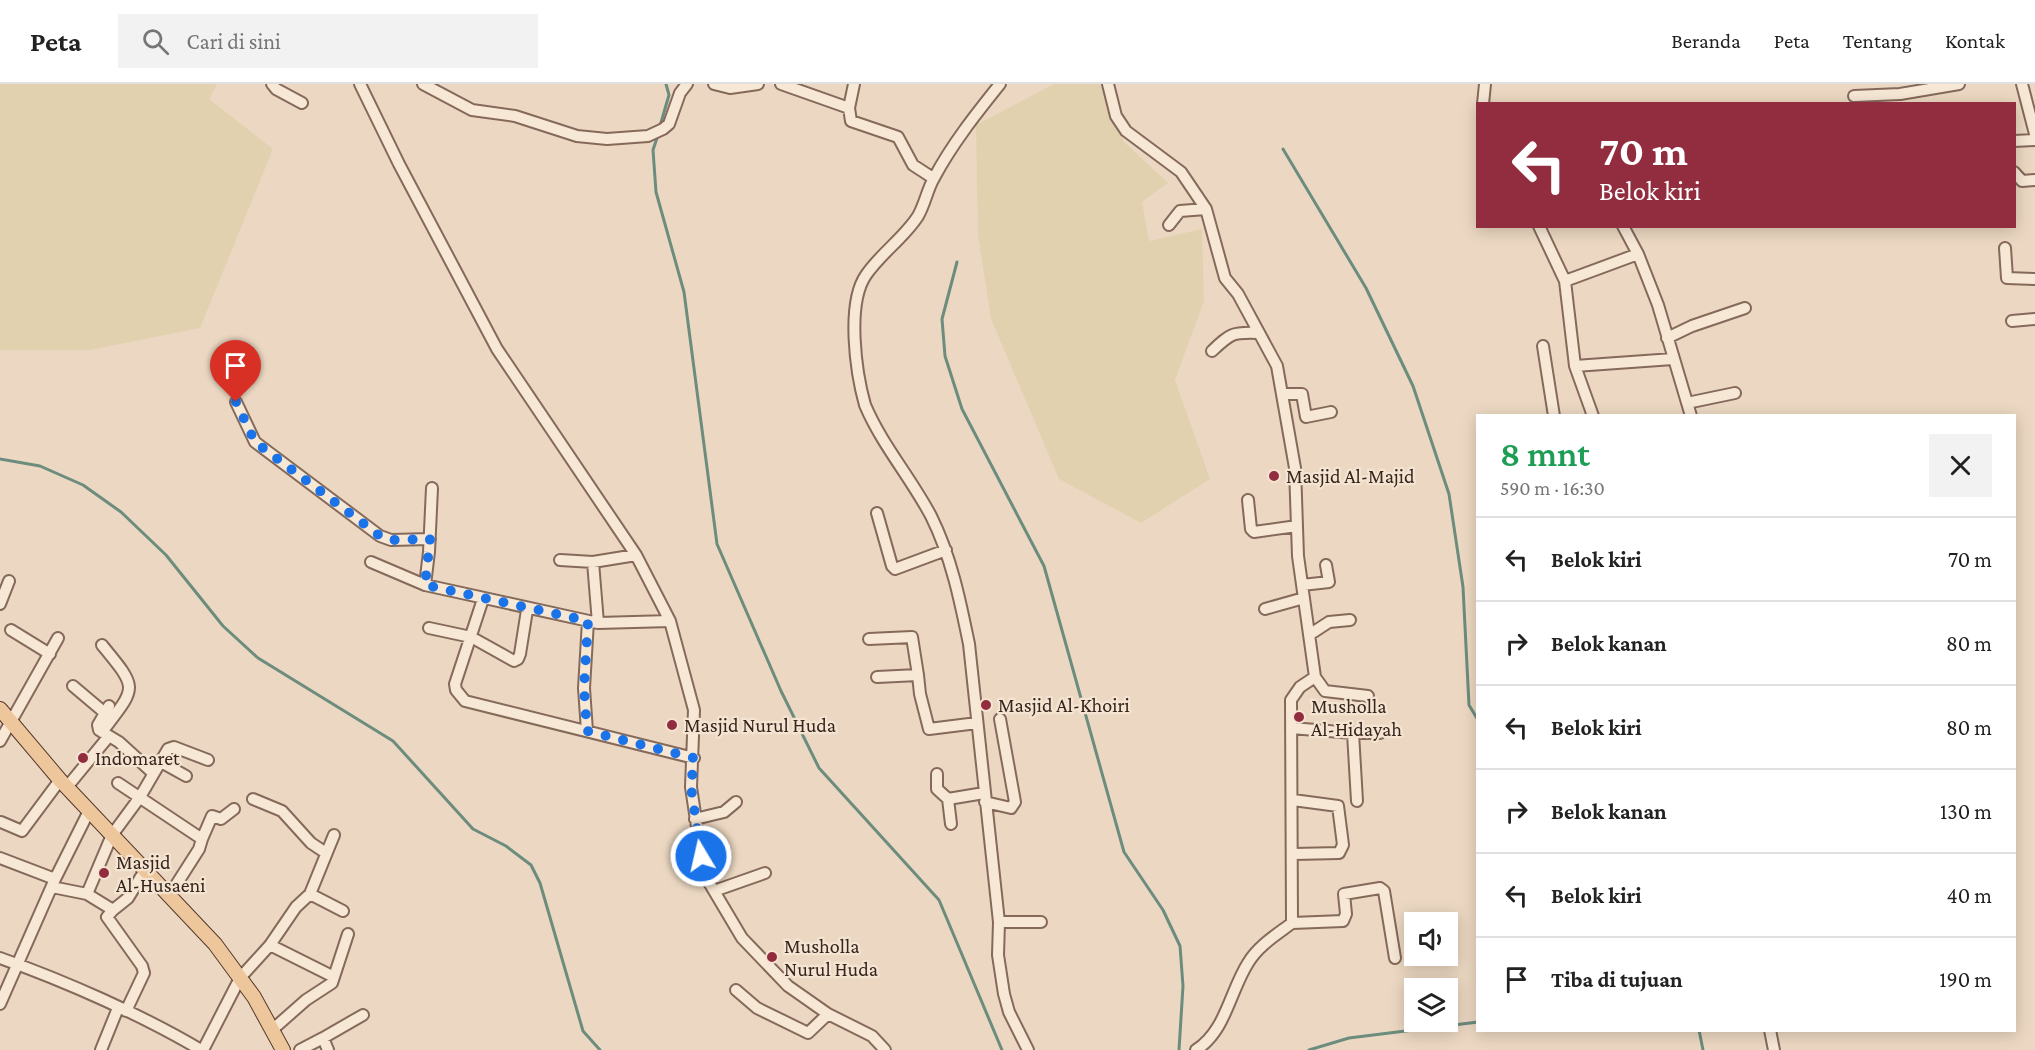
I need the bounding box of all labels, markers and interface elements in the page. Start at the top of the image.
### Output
search box [118,14,538,68]
icon: search [139,25,172,58]
text: Peta [30,26,82,57]
text: Cari di sini [187,29,281,54]
text: Beranda [1671,29,1741,53]
text: Peta [1774,29,1810,53]
text: Tentang [1843,29,1912,53]
text: Kontak [1945,29,2005,53]
icon: left [1500,126,1578,204]
text: 70 m [1599,127,1688,174]
text: Belok kiri [1599,176,1701,206]
pin [210,340,261,402]
icon: arrive [219,349,252,382]
text: 8 mnt [1500,434,1590,474]
button: close [1929,434,1992,497]
place label: Masjid Al-Majid [1286,465,1415,488]
marker: Masjid Al-Majid [1267,469,1281,483]
text: 590 m · 16:30 [1500,477,1605,499]
icon: left [1500,543,1533,576]
text: Belok kiri [1551,547,1642,572]
text: 70 m [1948,547,1992,572]
icon: right [1500,627,1533,660]
text: Belok kanan [1551,631,1667,656]
text: 80 m [1946,631,1992,656]
place label: Masjid Al-Khoiri [998,694,1130,717]
place label: Musholla Al-Hidayah [1311,695,1402,741]
marker: Masjid Al-Khoiri [979,698,993,712]
marker: Musholla Al-Hidayah [1292,710,1306,724]
icon: left [1500,711,1533,744]
place label: Masjid Nurul Huda [684,714,836,737]
text: Belok kiri [1551,715,1642,740]
text: 80 m [1946,715,1992,740]
marker: Masjid Nurul Huda [665,718,679,732]
place label: Indomaret [95,747,180,769]
marker: Indomaret [76,751,90,765]
icon: right [1500,795,1533,828]
text: Belok kanan [1551,799,1667,824]
text: 130 m [1940,799,1992,824]
position arrow [669,824,733,888]
place label: Masjid Al-Husaeni [116,851,206,896]
marker: Masjid Al-Husaeni [97,866,111,880]
icon: left [1500,879,1533,912]
text: Belok kiri [1551,883,1642,908]
text: 40 m [1947,883,1992,908]
map controls [1404,912,1458,1032]
button: sound [1404,912,1458,966]
place label: Musholla Nurul Huda [784,935,878,980]
marker: Musholla Nurul Huda [765,950,779,964]
icon: arrive [1500,963,1533,996]
text: Tiba di tujuan [1551,967,1683,992]
text: 190 m [1939,967,1992,992]
button: layers [1404,978,1458,1032]

